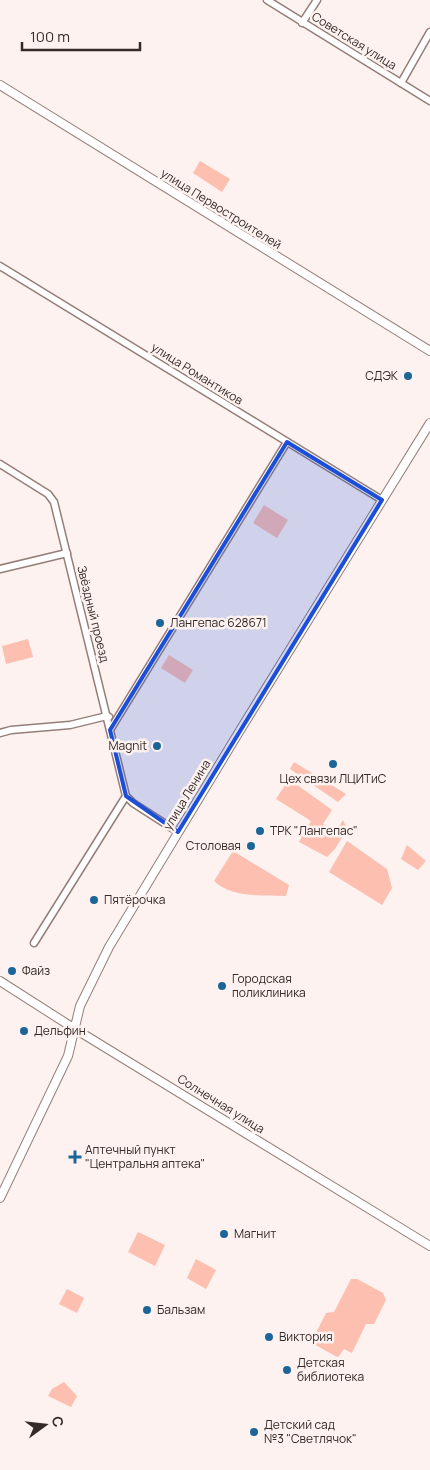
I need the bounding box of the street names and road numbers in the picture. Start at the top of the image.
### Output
street label: Советская улица [309,8,400,74]
street label: улица Первостроителей [158,164,285,253]
street label: улица Романтиков [148,339,247,409]
street label: Звёздный проезд [73,564,114,664]
street label: улица Ленина [159,756,214,833]
street label: Солнечная улица [174,1070,268,1137]

